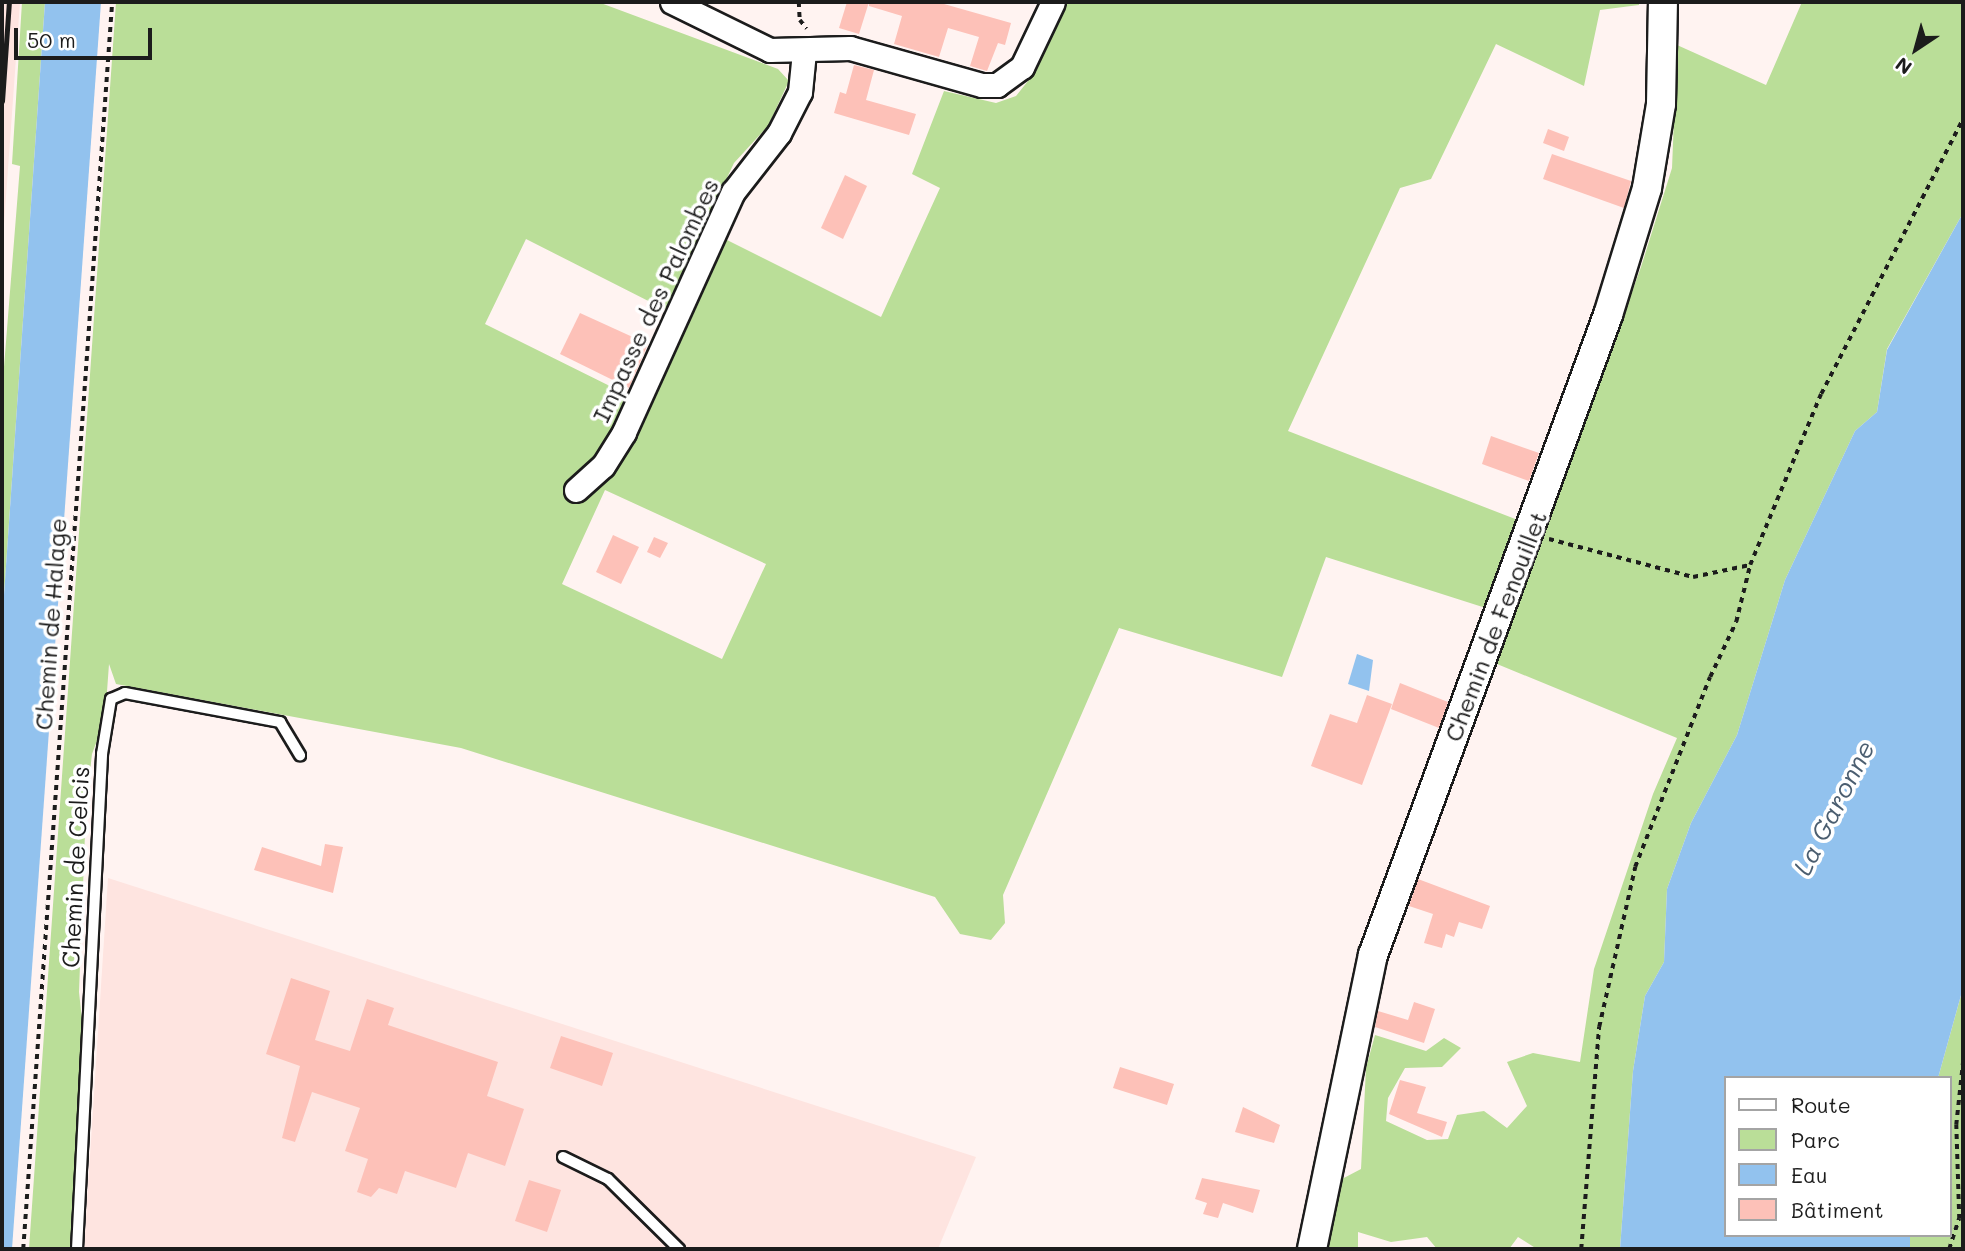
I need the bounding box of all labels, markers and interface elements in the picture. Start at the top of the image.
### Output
scale bar [18,14,156,58]
north arrow [1881,14,1951,84]
text: 50 m [27,26,76,53]
text: N [1890,52,1917,81]
street label: Impasse des Palombes [586,174,724,426]
street label: Chemin de Fenouillet [1438,507,1552,745]
street label: Chemin de Halage [28,517,72,731]
water label: La Garonne [1787,735,1881,881]
street label: Chemin de Celcis [55,765,95,969]
legend [1724,1076,1951,1237]
text: Route [1791,1091,1851,1118]
text: Parc [1791,1126,1840,1153]
text: Eau [1791,1161,1828,1188]
text: Bâtiment [1791,1196,1883,1223]

